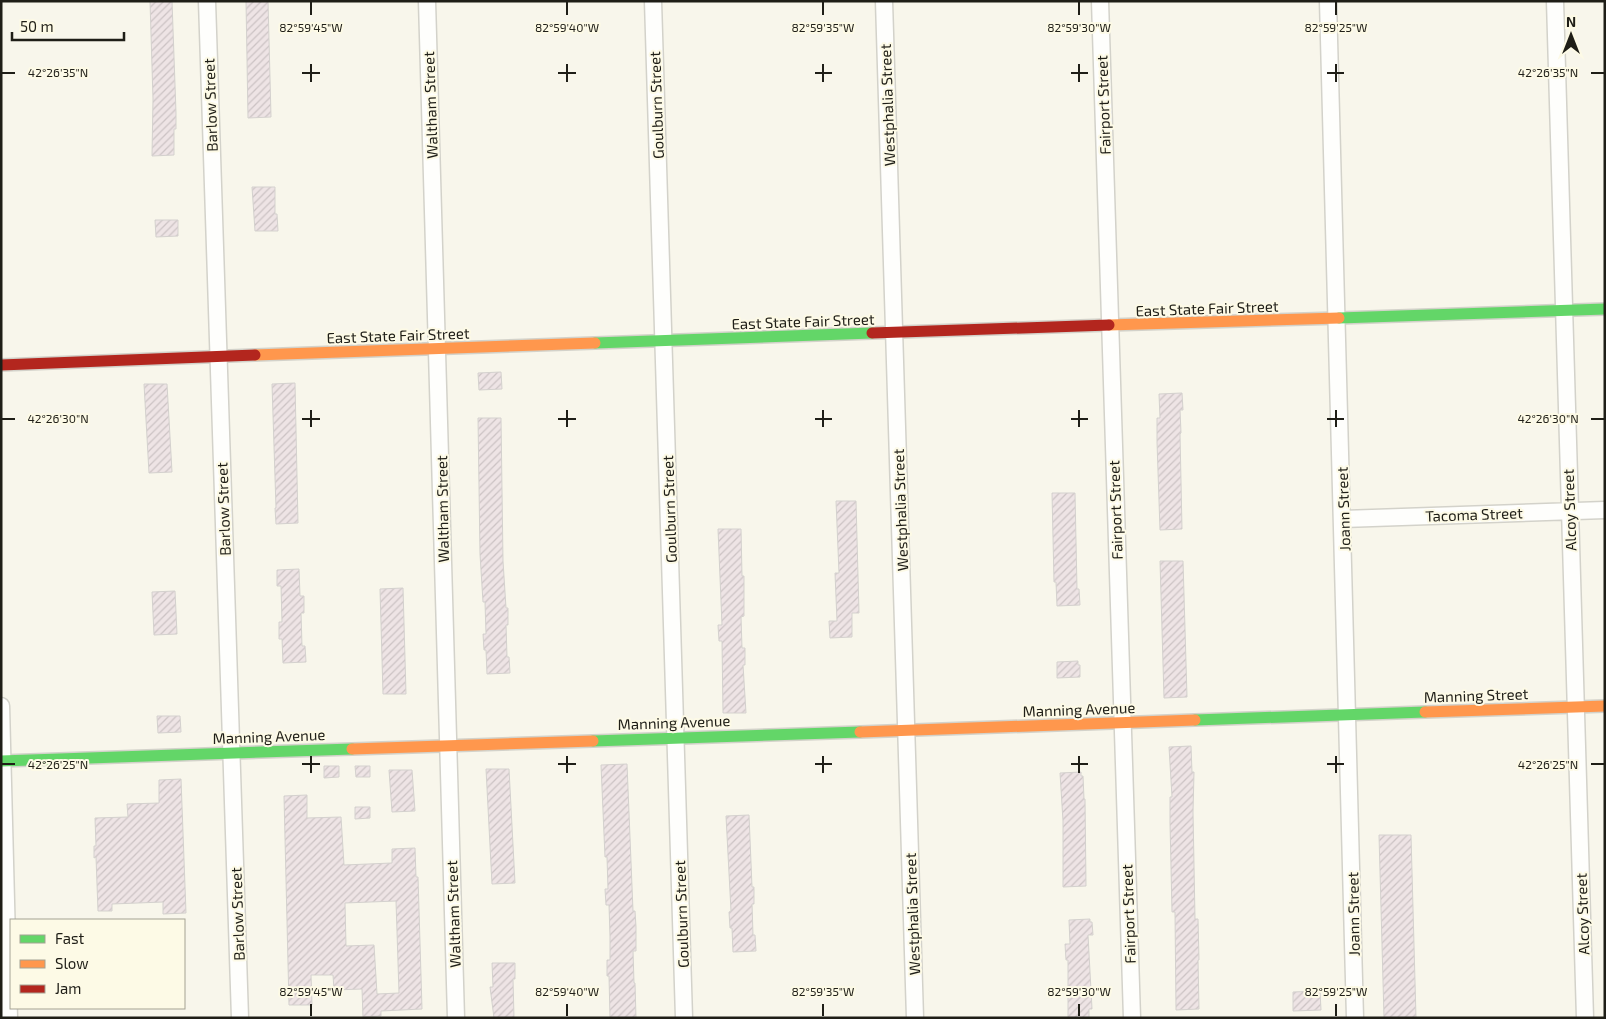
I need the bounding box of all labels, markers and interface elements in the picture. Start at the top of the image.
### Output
scale bar [12,10,125,42]
north arrow [1546,10,1596,60]
text: N [1566,13,1576,30]
text: 50 m [20,17,54,35]
text: 82°59'45"W [279,20,343,34]
text: 82°59'40"W [535,20,599,34]
text: 82°59'35"W [792,20,854,34]
text: 82°59'30"W [1047,20,1111,34]
text: 82°59'25"W [1305,20,1367,34]
street label: Westphalia Street [876,43,898,166]
street label: Waltham Street [419,51,441,159]
street label: Goulburn Street [645,51,667,159]
street label: Fairport Street [1092,55,1114,155]
street label: Barlow Street [199,58,221,152]
text: 42°26'35"N [28,65,88,79]
text: 42°26'35"N [1518,65,1578,79]
street label: East State Fair Street [1135,296,1279,319]
street label: East State Fair Street [731,309,875,332]
street label: East State Fair Street [326,323,470,346]
text: 42°26'30"N [27,411,89,425]
text: 42°26'30"N [1517,411,1579,425]
street label: Westphalia Street [889,448,911,571]
street label: Waltham Street [432,455,452,563]
street label: Goulburn Street [658,455,680,563]
street label: Fairport Street [1104,460,1126,560]
street label: Barlow Street [212,462,234,556]
street label: Joann Street [1333,466,1353,551]
street label: Alcoy Street [1559,468,1579,551]
street label: Tacoma Street [1425,503,1523,525]
street label: Manning Street [1423,684,1529,706]
street label: Manning Avenue [1022,698,1136,720]
street label: Manning Avenue [617,711,731,733]
street label: Manning Avenue [212,725,326,747]
text: 42°26'25"N [28,757,88,771]
text: 42°26'25"N [1518,757,1578,771]
street label: Westphalia Street [901,852,923,975]
street label: Waltham Street [442,860,464,968]
street label: Goulburn Street [670,860,692,968]
street label: Fairport Street [1117,864,1139,964]
street label: Barlow Street [226,867,248,961]
street label: Joann Street [1343,871,1363,956]
street label: Alcoy Street [1572,872,1592,955]
legend [10,919,185,1009]
text: Fast [55,929,85,947]
text: Slow [55,954,89,972]
text: Jam [55,979,81,997]
text: 82°59'45"W [279,984,343,998]
text: 82°59'40"W [535,984,599,998]
text: 82°59'35"W [792,984,854,998]
text: 82°59'30"W [1047,984,1111,998]
text: 82°59'25"W [1305,984,1367,998]

